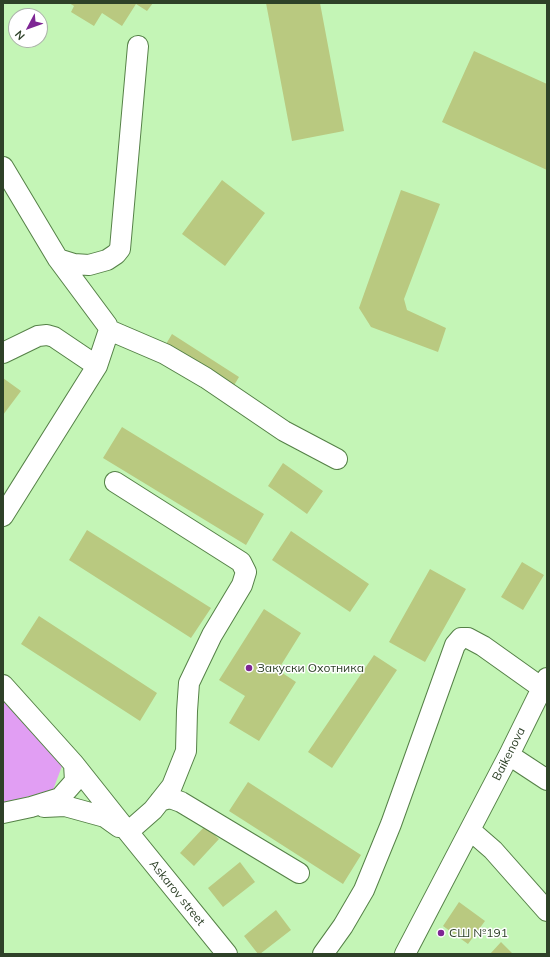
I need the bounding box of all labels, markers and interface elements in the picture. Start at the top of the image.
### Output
north arrow [8,8,48,48]
text: N [12,27,28,43]
place label: Закуски Охотника [257,661,364,675]
marker: Закуски Охотника [244,663,254,673]
street label: Baikenova [489,725,529,783]
street label: Askarov street [146,857,208,929]
place label: СШ №191 [449,926,508,940]
marker: СШ №191 [436,928,446,938]

